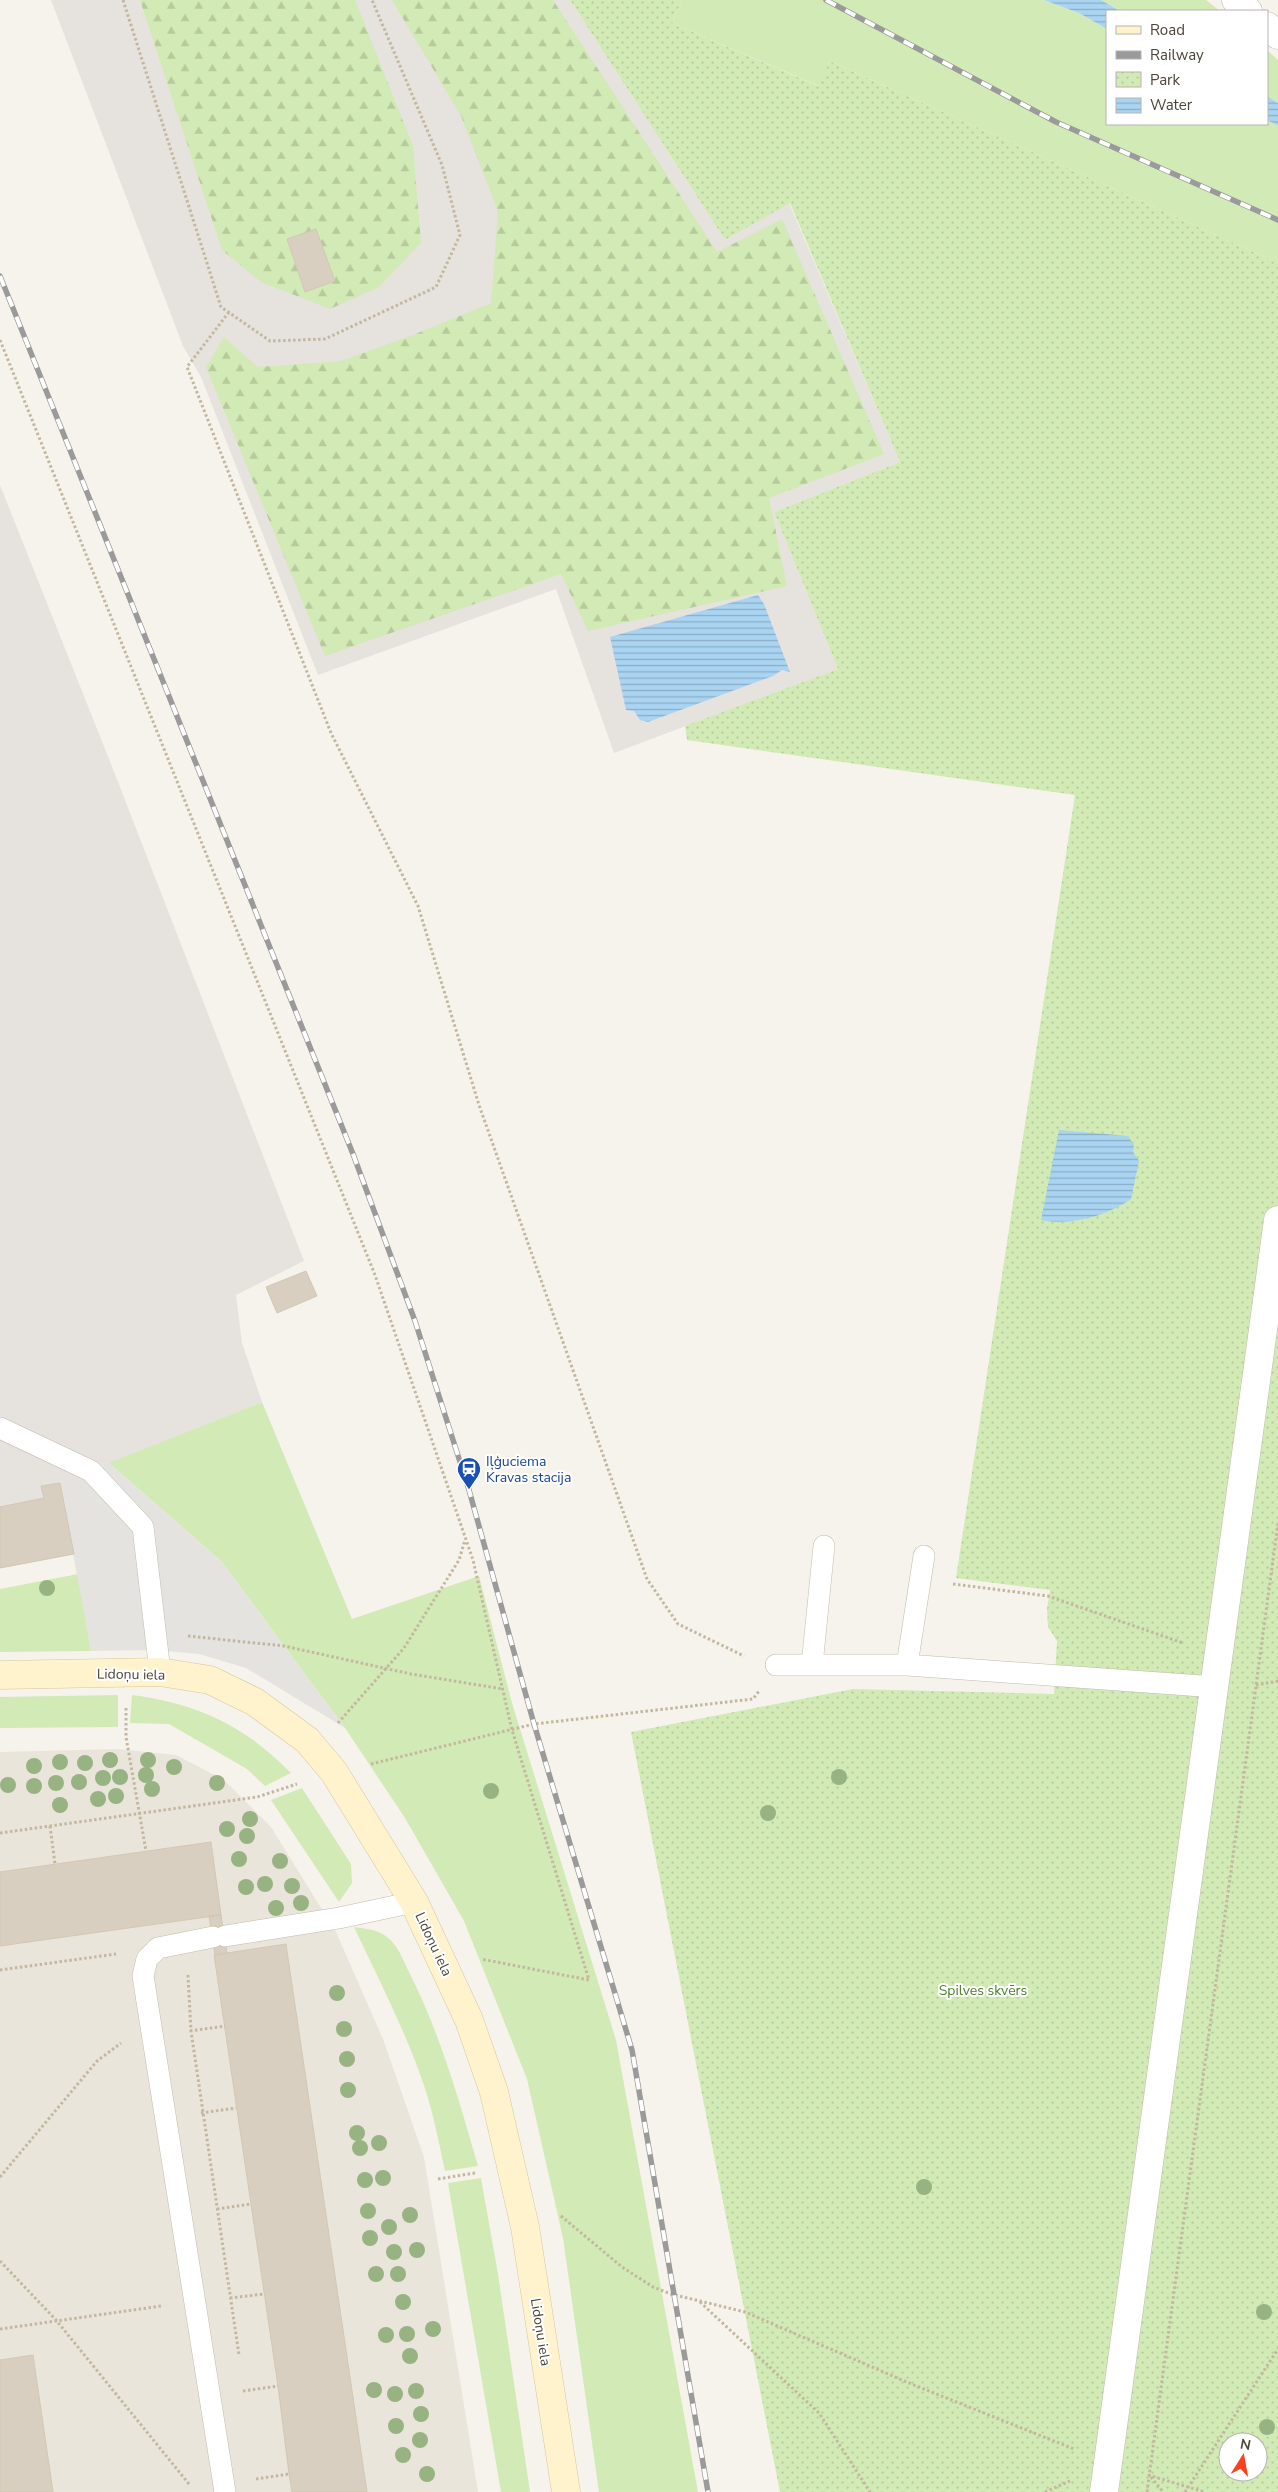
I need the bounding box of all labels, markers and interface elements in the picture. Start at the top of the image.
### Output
legend [1106,10,1268,125]
text: Road [1150,20,1185,40]
text: Railway [1150,45,1204,65]
text: Park [1150,70,1180,90]
text: Water [1150,95,1193,115]
place label: Iļģuciema Kravas stacija [486,1452,571,1487]
station icon: Iļģuciema Kravas stacija [456,1456,482,1490]
street label: Lidoņu iela [97,1664,165,1685]
street label: Lidoņu iela [410,1909,457,1979]
park label: Spilves skvērs [939,1981,1028,2000]
street label: Lidoņu iela [526,2297,555,2367]
north arrow [1218,2432,1268,2482]
text: N [1238,2434,1252,2455]

